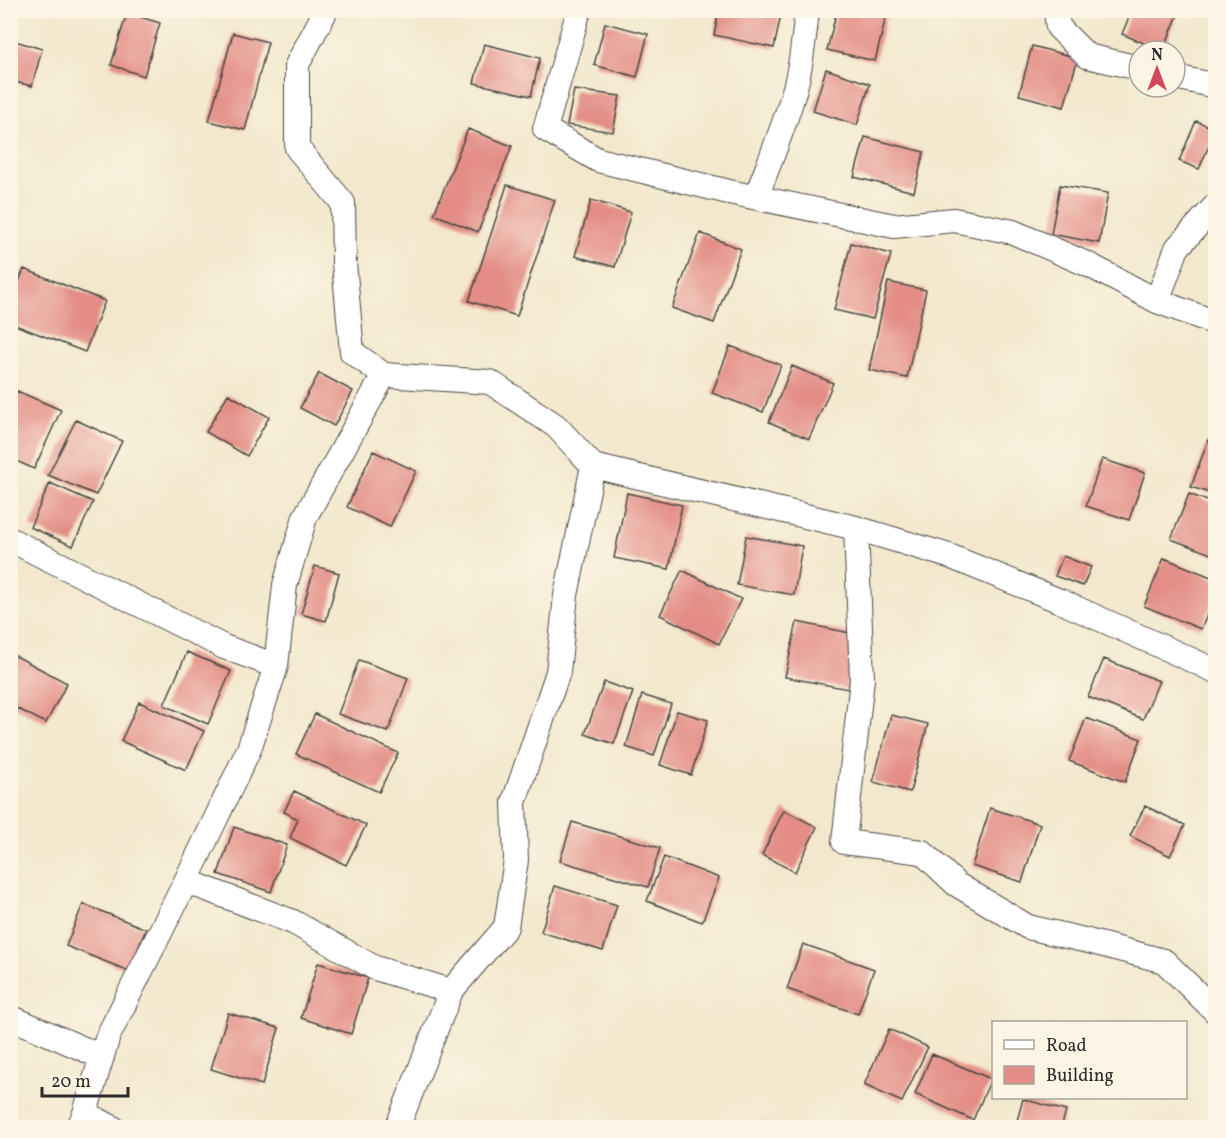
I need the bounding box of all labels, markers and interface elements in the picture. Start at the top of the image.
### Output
north arrow [1127,39,1187,99]
text: N [1151,45,1163,67]
legend [992,1021,1187,1099]
text: Road [1046,1034,1087,1059]
scale bar [42,1060,128,1098]
text: Building [1046,1064,1114,1089]
text: 20 m [51,1070,91,1095]

